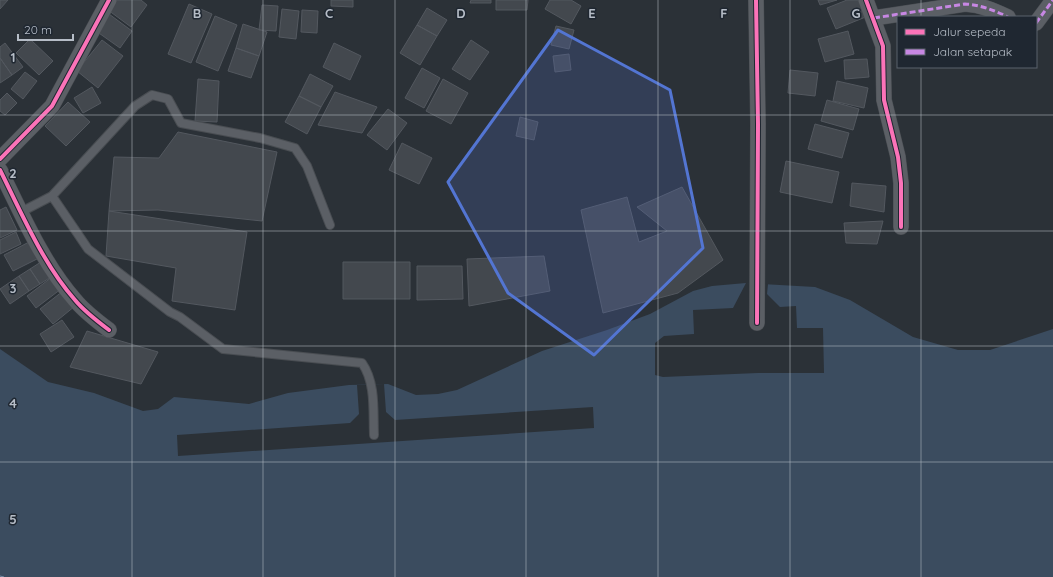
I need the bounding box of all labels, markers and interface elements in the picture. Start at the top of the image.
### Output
text: B [193,5,201,21]
text: C [325,5,333,21]
text: D [456,5,466,21]
text: E [588,5,596,21]
text: F [720,5,728,21]
text: G [851,5,861,21]
scale bar [18,16,73,42]
legend [897,16,1037,68]
text: 20 m [24,22,52,37]
text: Jalur sepeda [933,24,1006,39]
text: Jalan setapak [933,44,1012,59]
text: 1 [10,49,16,65]
text: 2 [9,165,17,181]
text: 3 [10,280,17,296]
text: 4 [9,395,17,411]
text: 5 [9,511,17,527]

